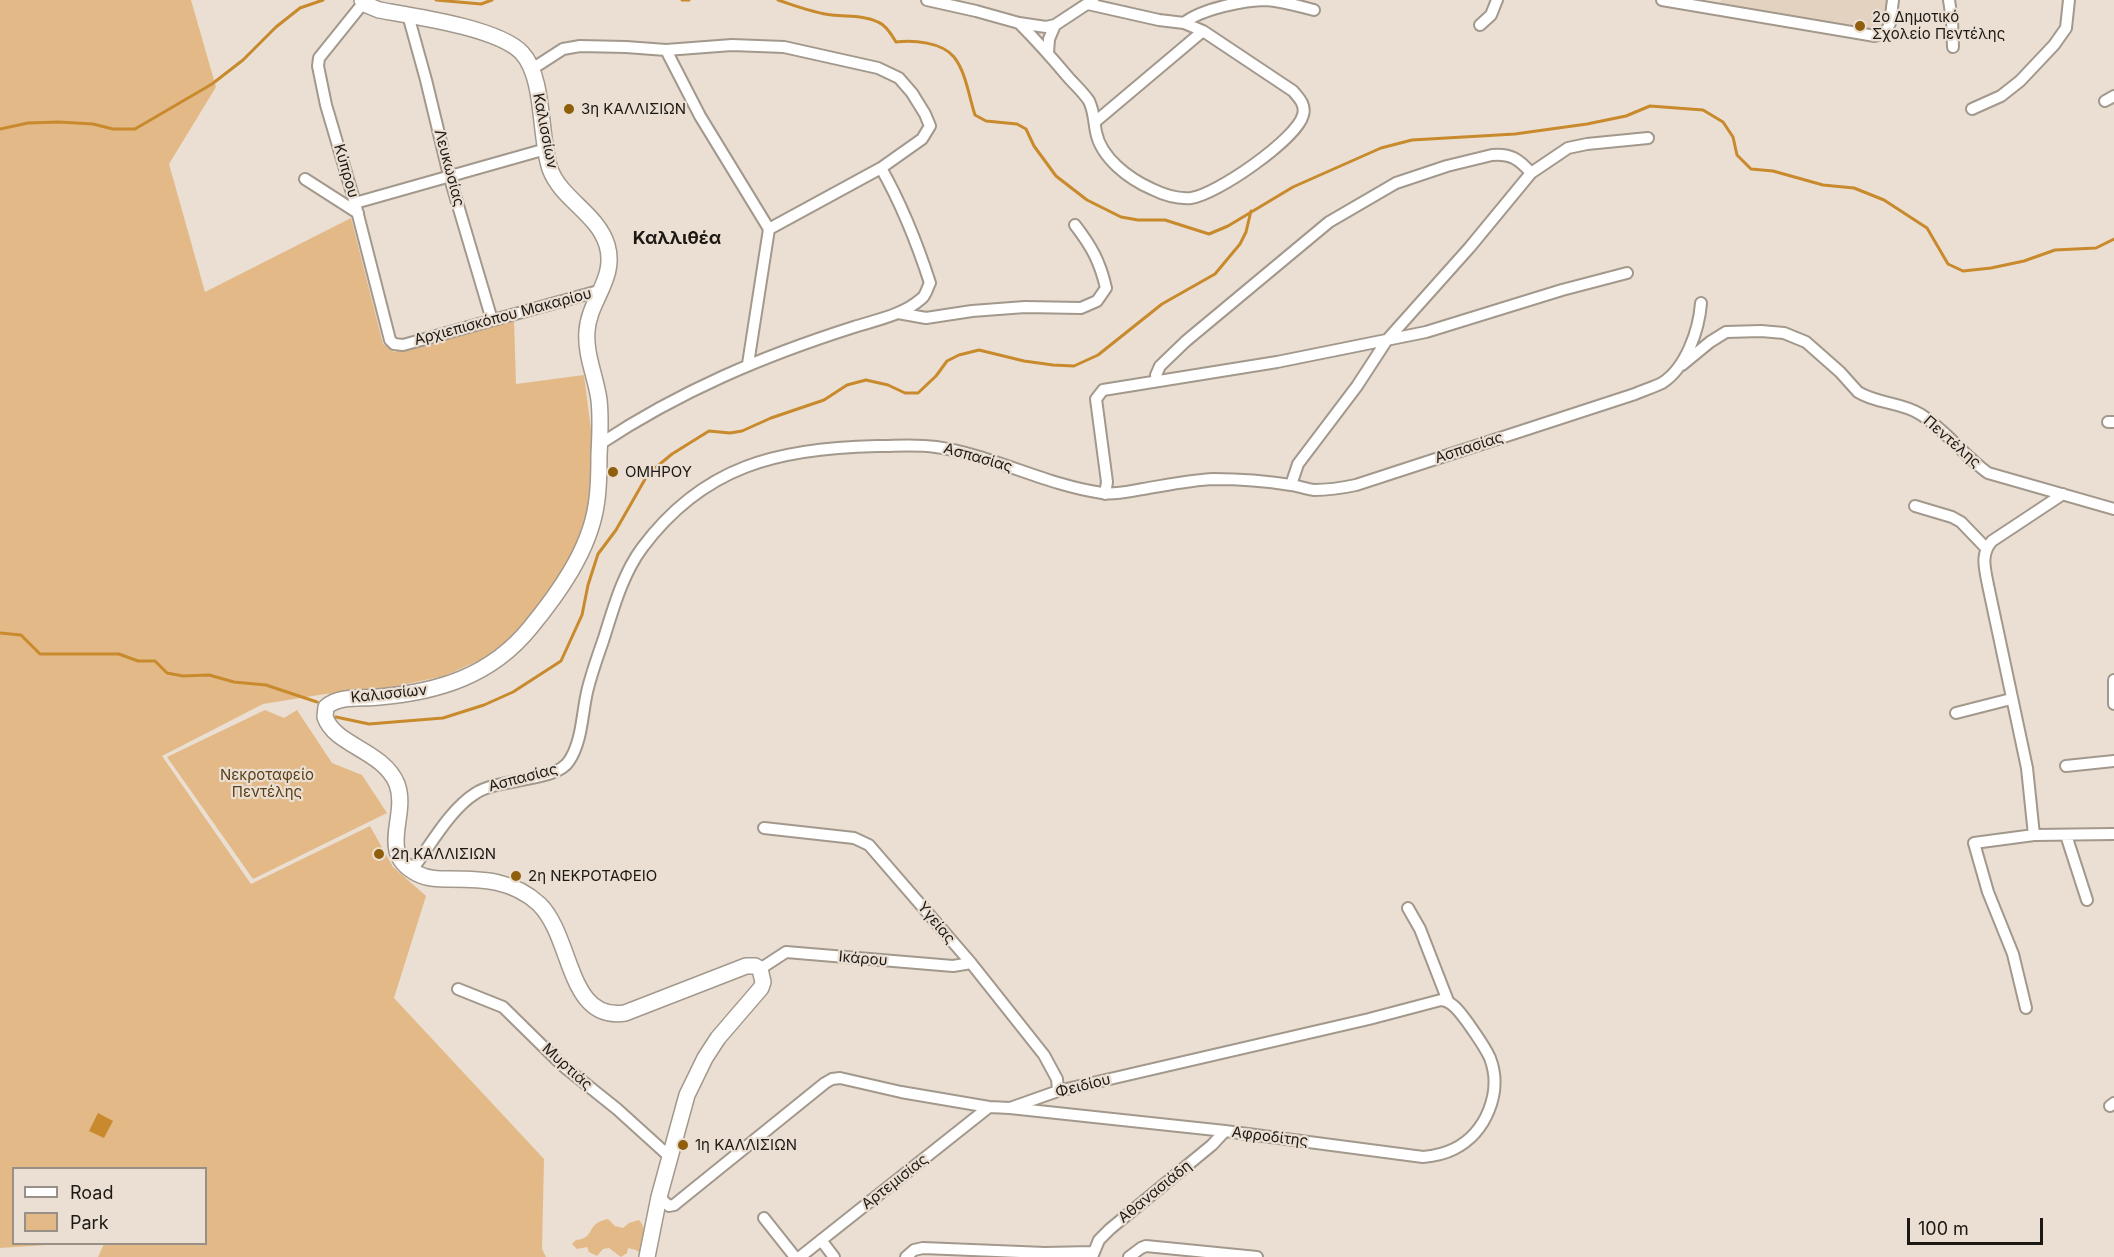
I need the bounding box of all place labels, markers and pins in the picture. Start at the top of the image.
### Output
place label: 2ο Δημοτικό Σχολείο Πεντέλης [1872,8,2005,43]
marker: 2ο Δημοτικό Σχολείο Πεντέλης [1853,19,1867,33]
place label: 3η ΚΑΛΛΙΣΙΩΝ [581,100,686,118]
marker: 3η ΚΑΛΛΙΣΙΩΝ [562,102,576,116]
place label: ΟΜΗΡΟΥ [625,463,692,481]
marker: ΟΜΗΡΟΥ [606,465,620,479]
place label: 2η ΚΑΛΛΙΣΙΩΝ [391,845,496,863]
marker: 2η ΚΑΛΛΙΣΙΩΝ [372,847,386,861]
place label: 2η ΝΕΚΡΟΤΑΦΕΙΟ [528,867,657,885]
marker: 2η ΝΕΚΡΟΤΑΦΕΙΟ [509,869,523,883]
place label: 1η ΚΑΛΛΙΣΙΩΝ [695,1136,797,1154]
marker: 1η ΚΑΛΛΙΣΙΩΝ [676,1138,690,1152]

